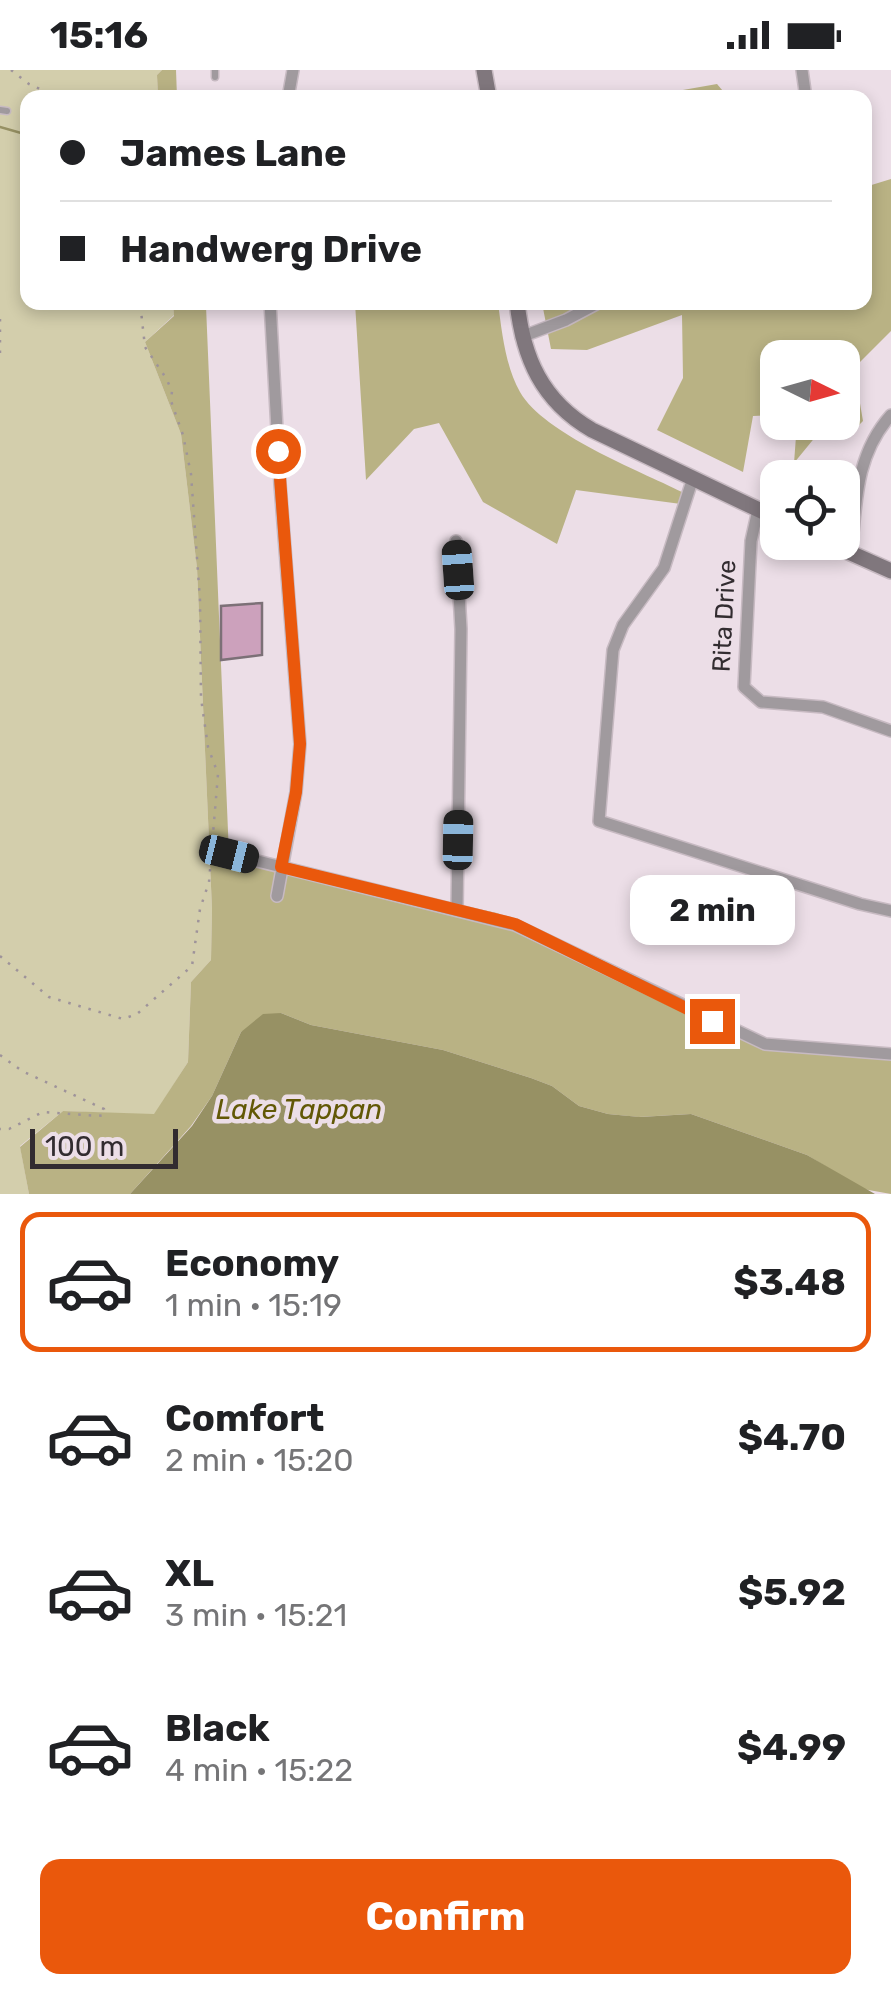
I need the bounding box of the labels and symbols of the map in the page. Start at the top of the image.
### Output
north arrow [760,340,860,440]
route start [256,429,301,474]
car [441,539,475,601]
street label: Rita Drive [707,559,741,673]
car [442,810,474,870]
car [196,832,262,876]
callout: 2 min [630,876,794,946]
route end [690,999,735,1044]
water label: Lake Tappan [216,1093,382,1126]
scale bar [30,1124,178,1168]

